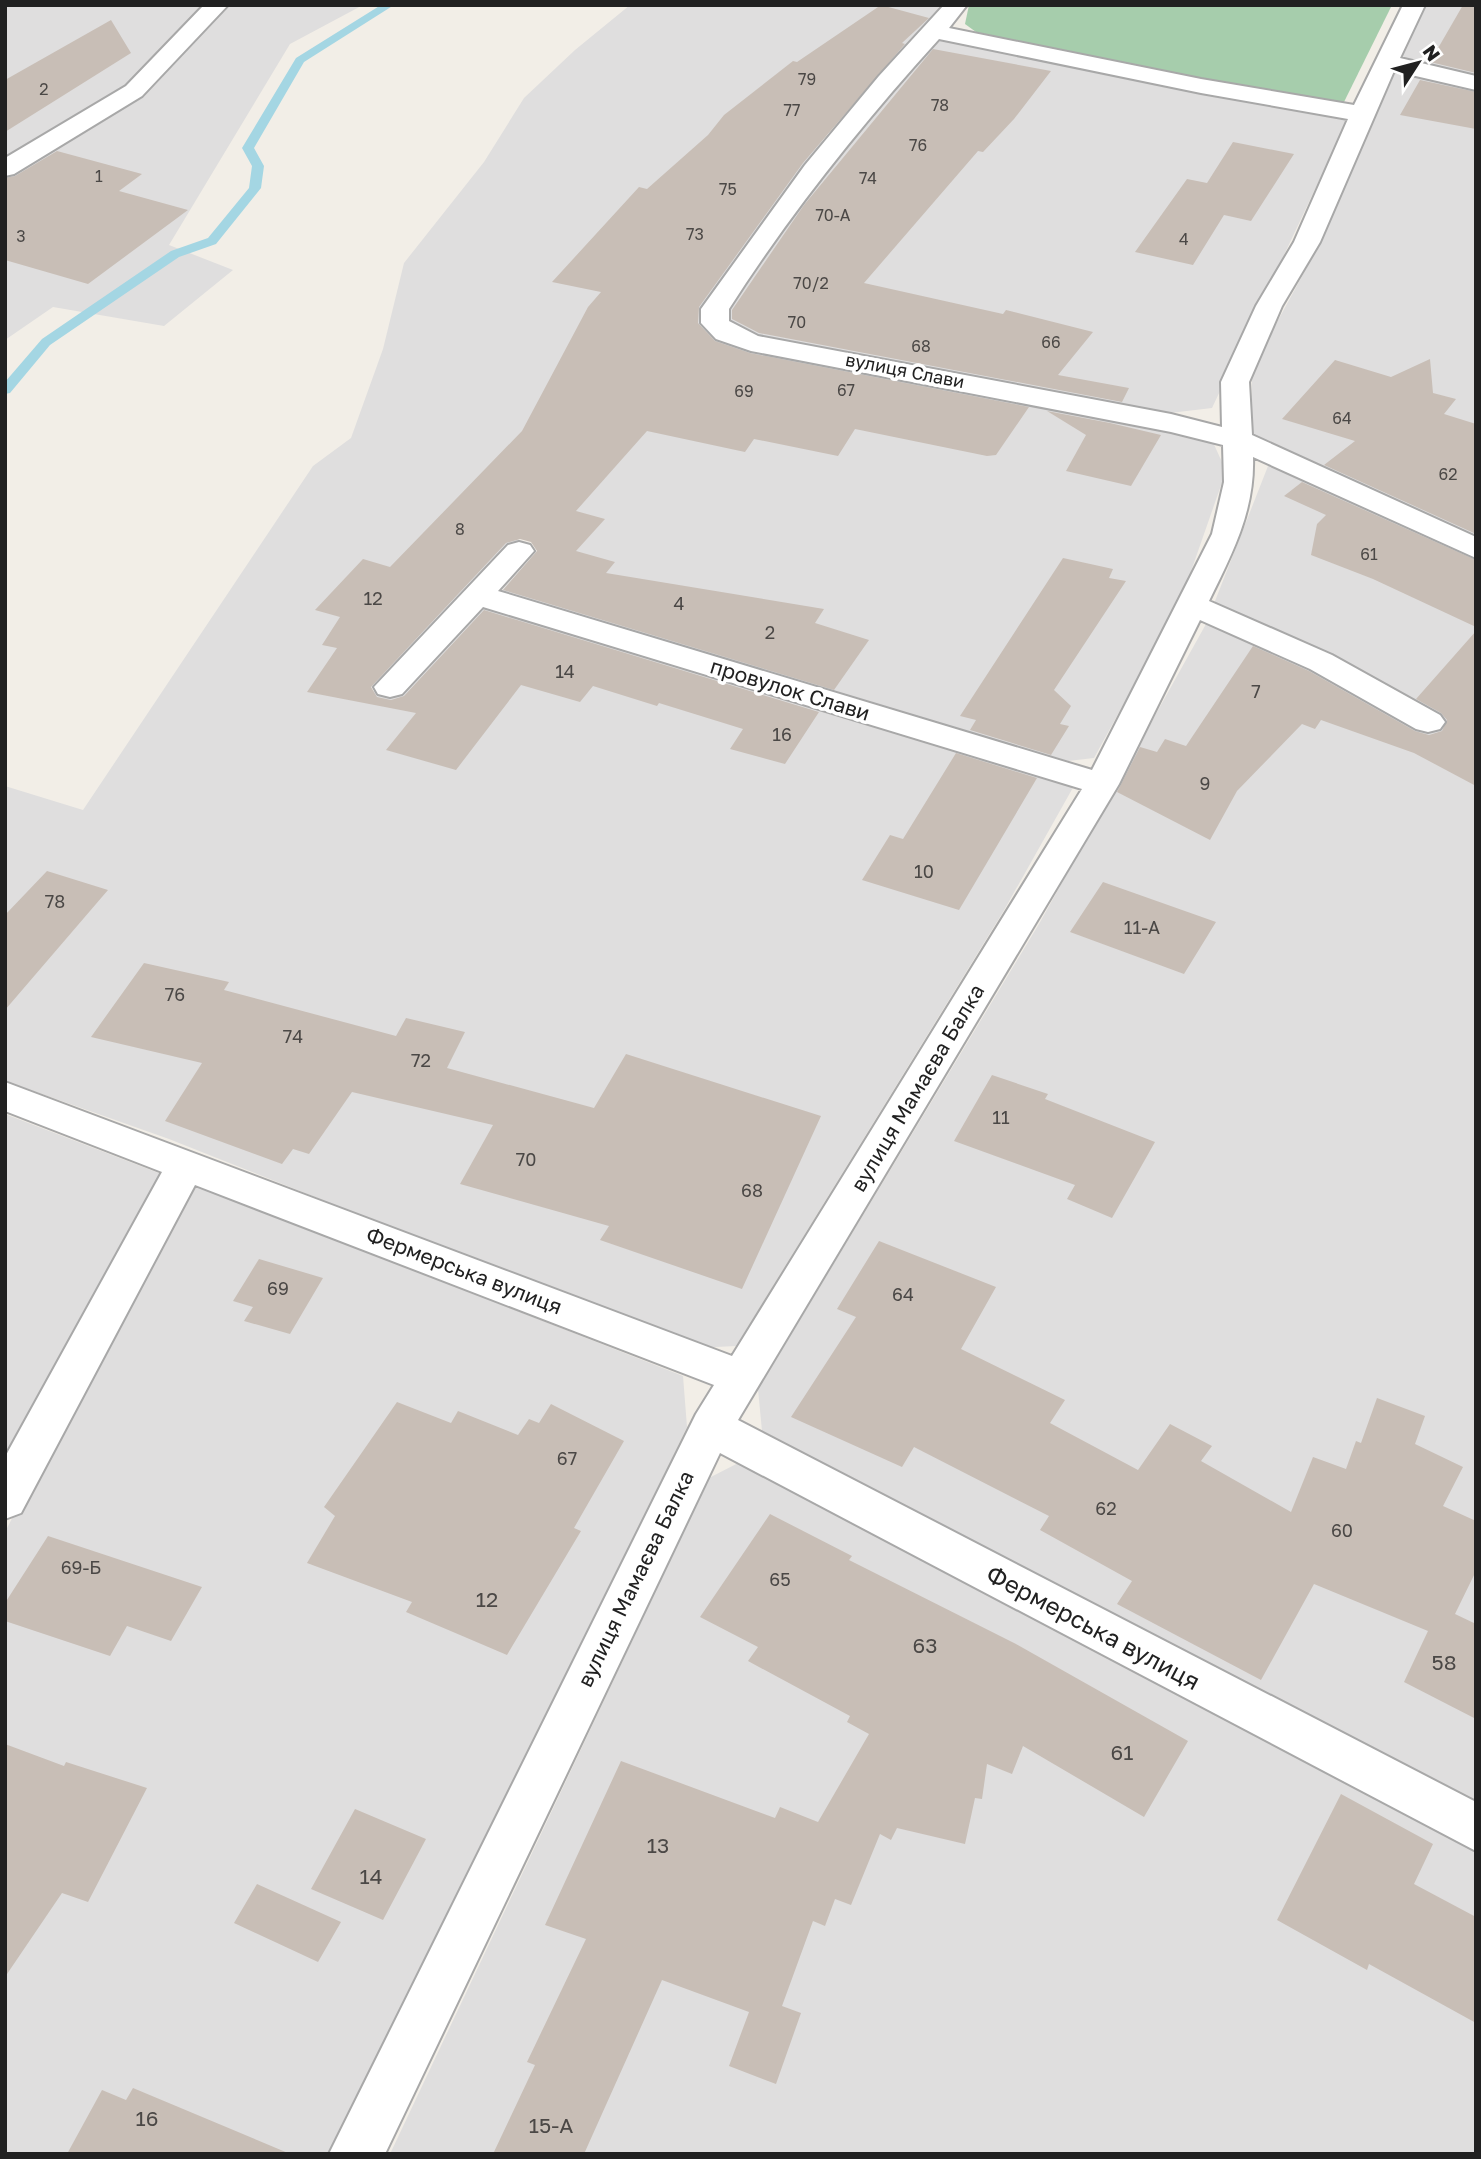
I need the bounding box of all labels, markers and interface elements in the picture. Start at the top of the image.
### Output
north arrow [1383,28,1453,98]
text: N [1419,40,1446,65]
house number: 79 [798,69,816,89]
house number: 2 [39,79,49,99]
house number: 78 [931,95,949,115]
house number: 77 [784,100,800,120]
house number: 76 [909,135,927,155]
house number: 1 [95,166,103,186]
house number: 74 [859,168,877,188]
house number: 75 [719,179,737,199]
house number: 70-А [815,205,851,225]
house number: 73 [686,224,704,244]
house number: 3 [16,226,26,246]
house number: 4 [1179,229,1189,249]
house number: 70/2 [793,273,829,293]
house number: 70 [788,312,806,332]
house number: 66 [1041,332,1061,352]
house number: 68 [911,336,931,356]
street label: вулиця Слави [844,348,967,392]
house number: 67 [837,380,855,400]
house number: 69 [734,381,754,401]
house number: 64 [1332,408,1352,428]
house number: 62 [1439,464,1457,484]
house number: 8 [455,519,465,539]
house number: 61 [1360,544,1378,564]
house number: 12 [363,587,383,609]
house number: 4 [674,592,685,614]
house number: 2 [765,621,775,643]
street label: провулок Слави [707,652,873,726]
house number: 14 [555,660,575,682]
house number: 7 [1251,680,1261,702]
house number: 16 [772,723,792,745]
house number: 9 [1200,772,1210,794]
house number: 10 [914,860,934,882]
house number: 78 [45,890,65,912]
house number: 11-А [1124,916,1160,938]
street label: вулиця Мамаєва Балка [845,979,989,1196]
house number: 76 [165,983,185,1005]
house number: 74 [283,1025,303,1047]
house number: 72 [411,1049,431,1071]
house number: 11 [992,1106,1010,1128]
house number: 70 [516,1148,536,1170]
house number: 68 [741,1179,763,1201]
street label: Фермерська вулиця [363,1221,566,1319]
house number: 69 [267,1277,289,1299]
house number: 64 [892,1283,914,1305]
house number: 67 [557,1447,577,1469]
street label: вулиця Мамаєва Балка [571,1466,699,1691]
house number: 62 [1095,1497,1117,1519]
house number: 60 [1331,1519,1353,1541]
house number: 69-Б [61,1556,101,1578]
street label: Фермерська вулиця [982,1558,1205,1695]
house number: 65 [769,1568,791,1590]
house number: 12 [476,1586,498,1612]
house number: 63 [913,1632,938,1658]
house number: 58 [1432,1649,1457,1675]
house number: 61 [1111,1739,1133,1765]
house number: 13 [647,1832,669,1858]
house number: 14 [360,1863,383,1889]
house number: 16 [136,2105,158,2131]
house number: 15-А [529,2112,573,2138]

